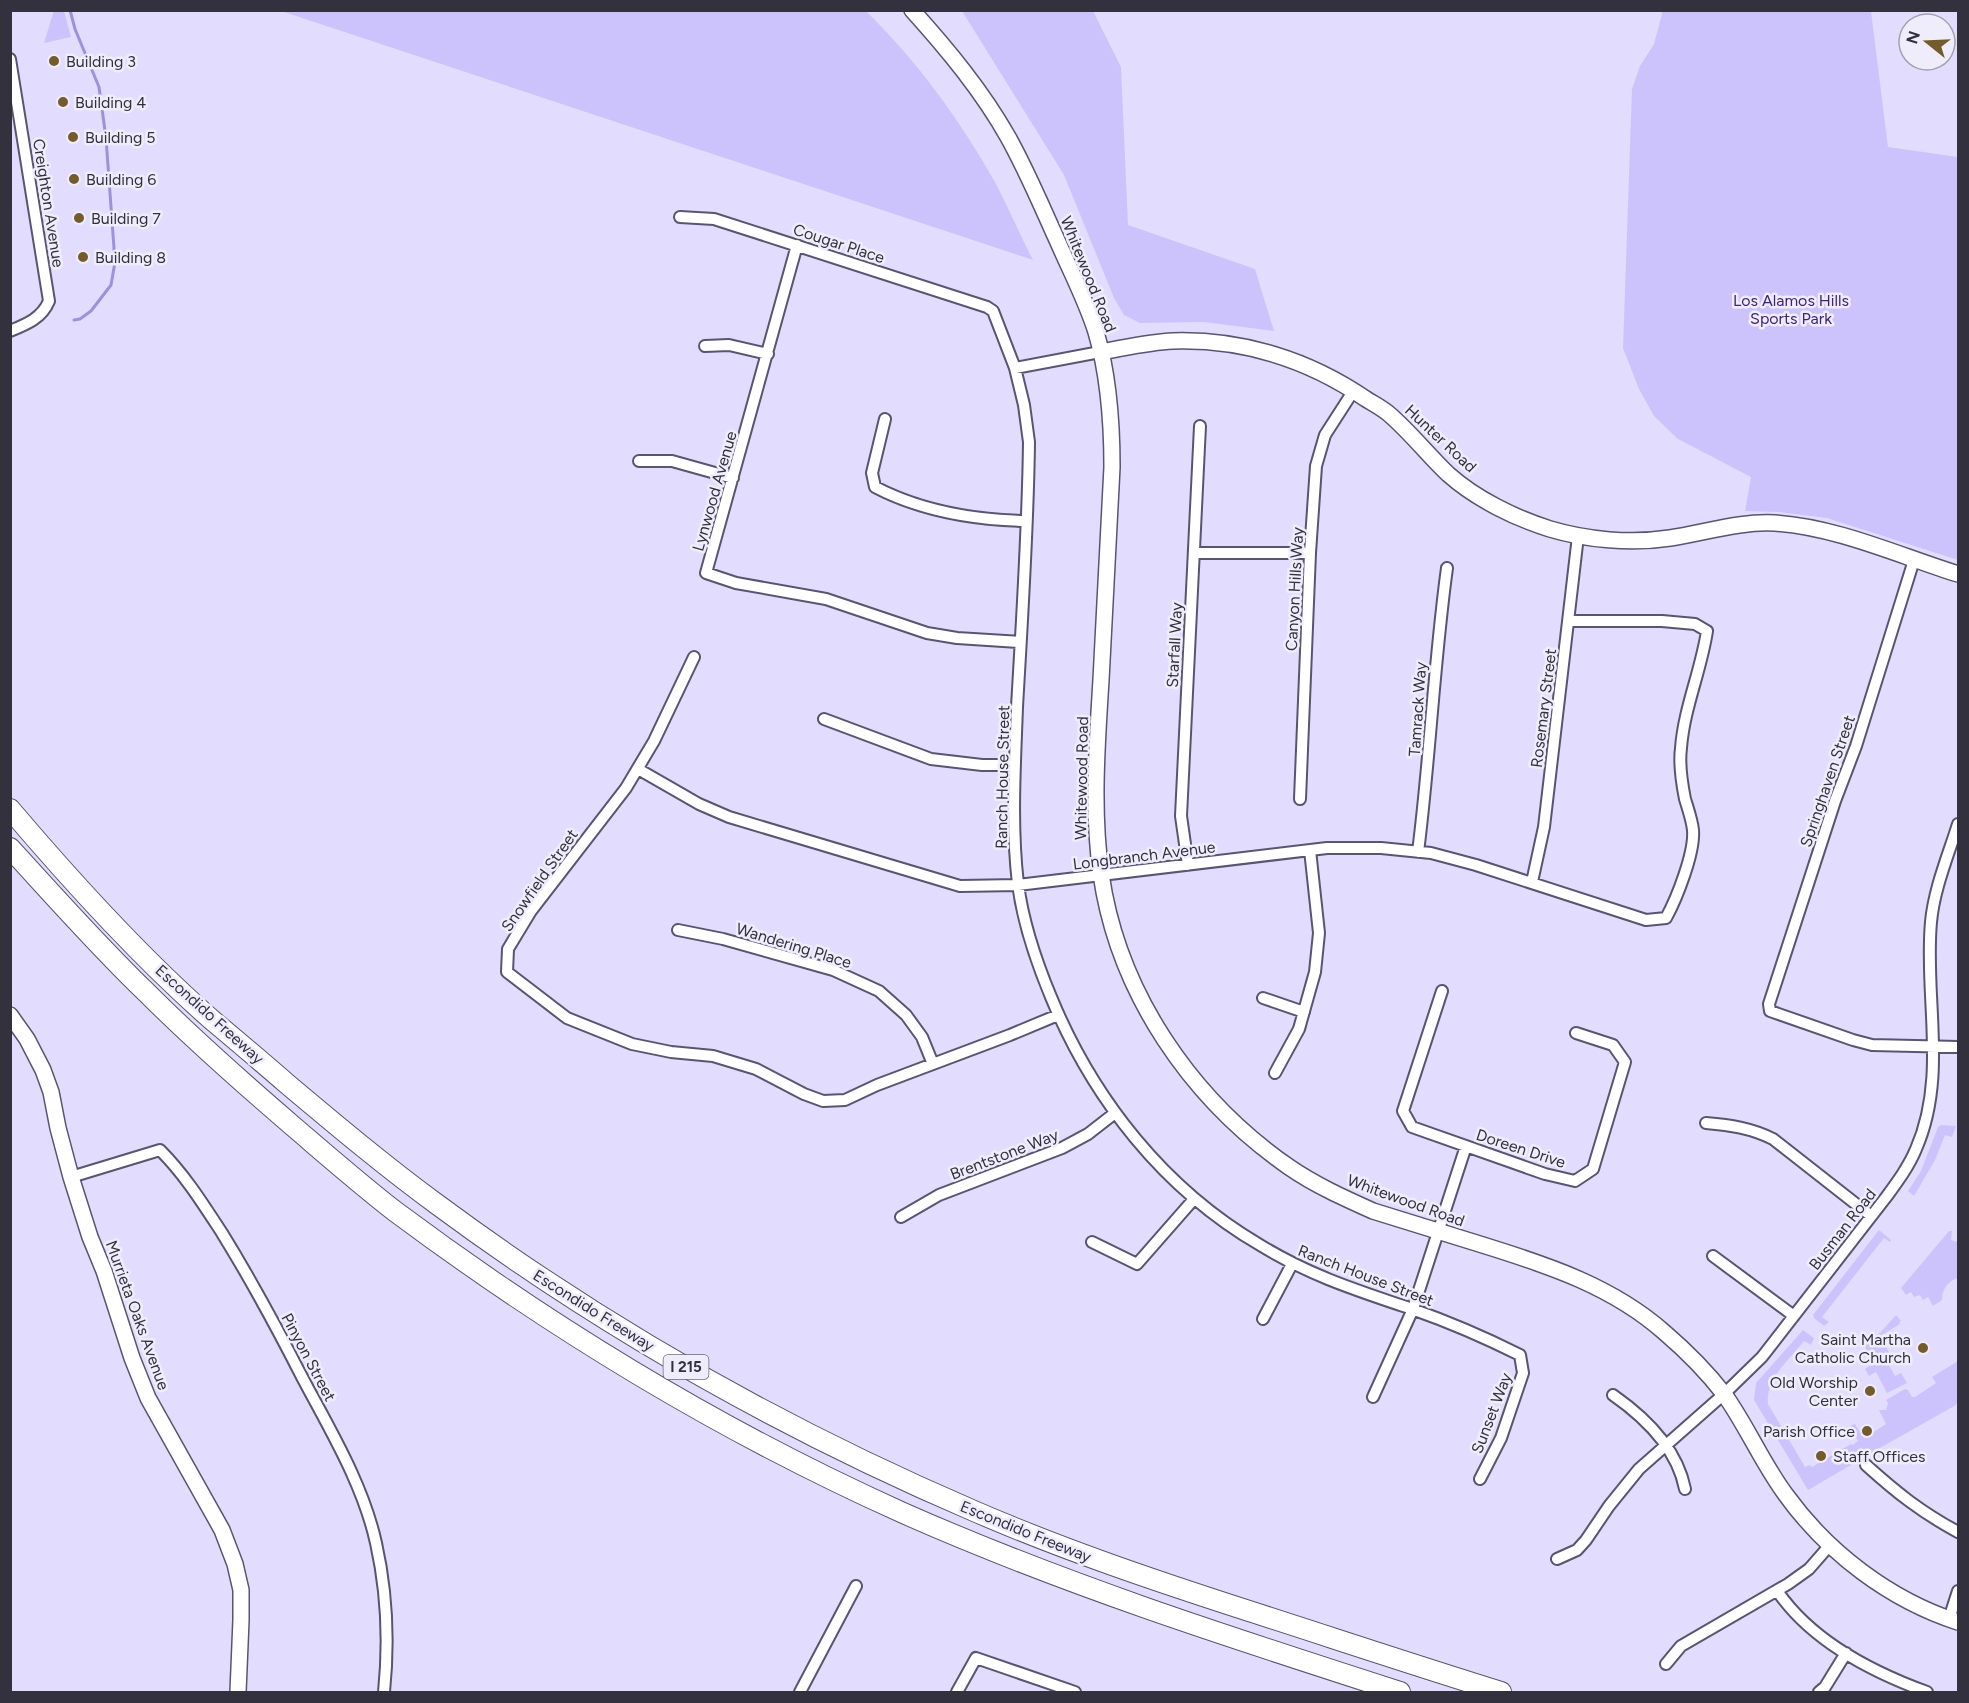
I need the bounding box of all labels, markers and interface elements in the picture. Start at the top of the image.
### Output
north arrow [1897,12,1957,72]
text: N [1902,29,1924,46]
place label: Building 3 [66,52,136,71]
marker: Building 3 [47,54,61,68]
place label: Building 4 [75,93,146,112]
marker: Building 4 [56,95,70,109]
place label: Building 5 [85,128,156,147]
marker: Building 5 [66,130,80,144]
street label: Creighton Avenue [29,137,68,269]
place label: Building 6 [86,170,156,189]
marker: Building 6 [67,172,81,186]
place label: Building 7 [91,209,161,228]
marker: Building 7 [72,211,86,225]
street label: Whitewood Road [1057,213,1120,335]
street label: Cougar Place [791,220,887,267]
place label: Building 8 [95,248,166,267]
marker: Building 8 [76,250,90,264]
park label: Los Alamos Hills Sports Park [1733,291,1849,328]
street label: Hunter Road [1401,400,1480,476]
street label: Lynwood Avenue [688,429,741,553]
street label: Canyon Hills Way [1282,526,1307,652]
street label: Starfall Way [1163,601,1186,688]
street label: Rosemary Street [1527,647,1560,769]
street label: Tamrack Way [1405,661,1430,757]
street label: Ranch House Street [992,705,1013,849]
street label: Springhaven Street [1796,713,1859,850]
street label: Whitewood Road [1071,716,1092,840]
street label: Snowfield Street [497,826,582,935]
street label: Longbranch Avenue [1072,837,1217,874]
street label: Wandering Place [734,919,854,972]
street label: Escondido Freeway [151,961,268,1068]
street label: Brentstone Way [947,1125,1062,1184]
street label: Doreen Drive [1474,1125,1568,1172]
street label: Whitewood Road [1345,1170,1467,1231]
street label: Busman Road [1805,1185,1880,1274]
street label: Murrieta Oaks Avenue [102,1238,174,1393]
street label: Ranch House Street [1295,1241,1436,1310]
street label: Escondido Freeway [530,1265,658,1356]
street label: Pinyon Street [277,1310,340,1405]
place label: Saint Martha Catholic Church [1795,1330,1911,1367]
marker: Saint Martha Catholic Church [1916,1341,1930,1355]
road number: I 215 [664,1355,708,1379]
street label: Sunset Way [1467,1370,1516,1456]
place label: Old Worship Center [1770,1373,1859,1410]
marker: Old Worship Center [1863,1384,1877,1398]
place label: Parish Office [1763,1422,1855,1441]
marker: Parish Office [1860,1424,1874,1438]
place label: Staff Offices [1833,1447,1926,1466]
marker: Staff Offices [1814,1449,1828,1463]
street label: Escondido Freeway [958,1497,1095,1567]

